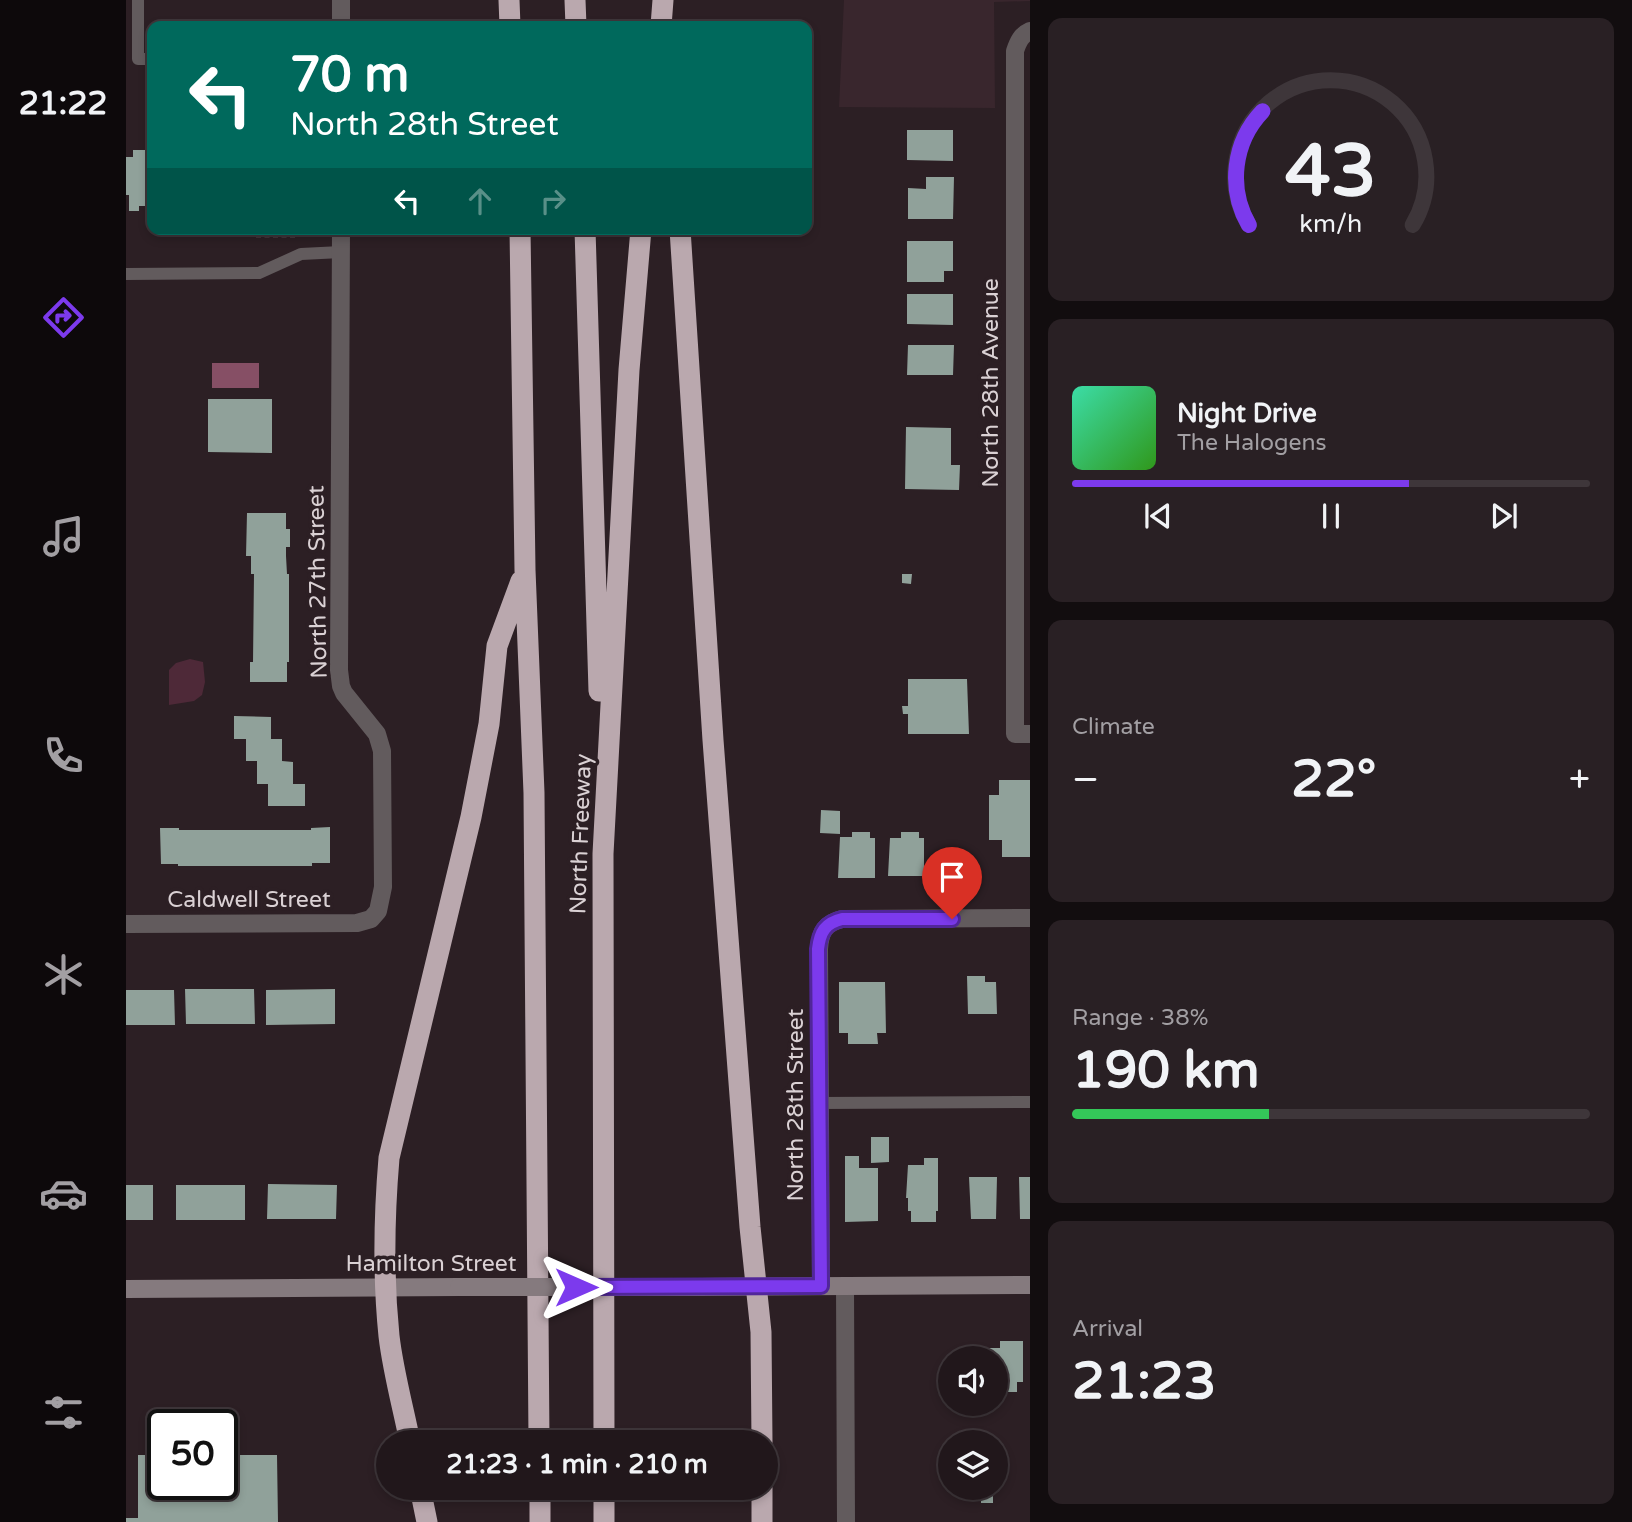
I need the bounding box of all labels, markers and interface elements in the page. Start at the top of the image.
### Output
text: 70 m [290,46,409,105]
icon: left [175,49,266,140]
text: 21:22 [19,85,107,123]
text: North 28th Street [290,106,559,144]
text: 43 [1285,129,1377,217]
icon: left [388,182,426,220]
icon: ahead [461,182,499,220]
icon: right [534,182,572,220]
text: km/h [1300,209,1362,239]
street label: North 28th Avenue [977,278,1005,488]
icon: directions [39,293,88,342]
text: Night Drive [1177,398,1317,429]
text: The Halogens [1177,429,1326,457]
street label: North 27th Street [302,485,334,679]
icon: previous [1139,497,1177,535]
icon: pause [1312,497,1350,535]
icon: next [1485,497,1523,535]
icon: music [39,512,88,561]
text: Climate [1072,713,1155,741]
icon: phone [39,731,88,780]
text: 22° [1291,748,1376,811]
street label: North Freeway [564,753,598,915]
text: − [1072,757,1099,803]
text: + [1569,757,1590,803]
pin [922,847,982,919]
icon: arrive [933,858,971,896]
street label: Caldwell Street [167,886,331,914]
icon: climate [39,950,88,999]
text: Range · 38% [1072,1004,1208,1032]
street label: North 28th Street [782,1008,810,1202]
text: 190 km [1072,1039,1260,1102]
icon: car [39,1169,88,1218]
street label: Hamilton Street [345,1250,517,1278]
position arrow [539,1250,613,1324]
text: Arrival [1072,1315,1143,1343]
map controls [938,1346,1008,1500]
button: sound [938,1346,1008,1416]
text: 21:23 [1072,1350,1216,1413]
icon: filters [39,1388,88,1437]
speed limit sign: 50 [147,1409,238,1500]
button: layers [938,1430,1008,1500]
text: 21:23 · 1 min · 210 m [446,1449,708,1480]

